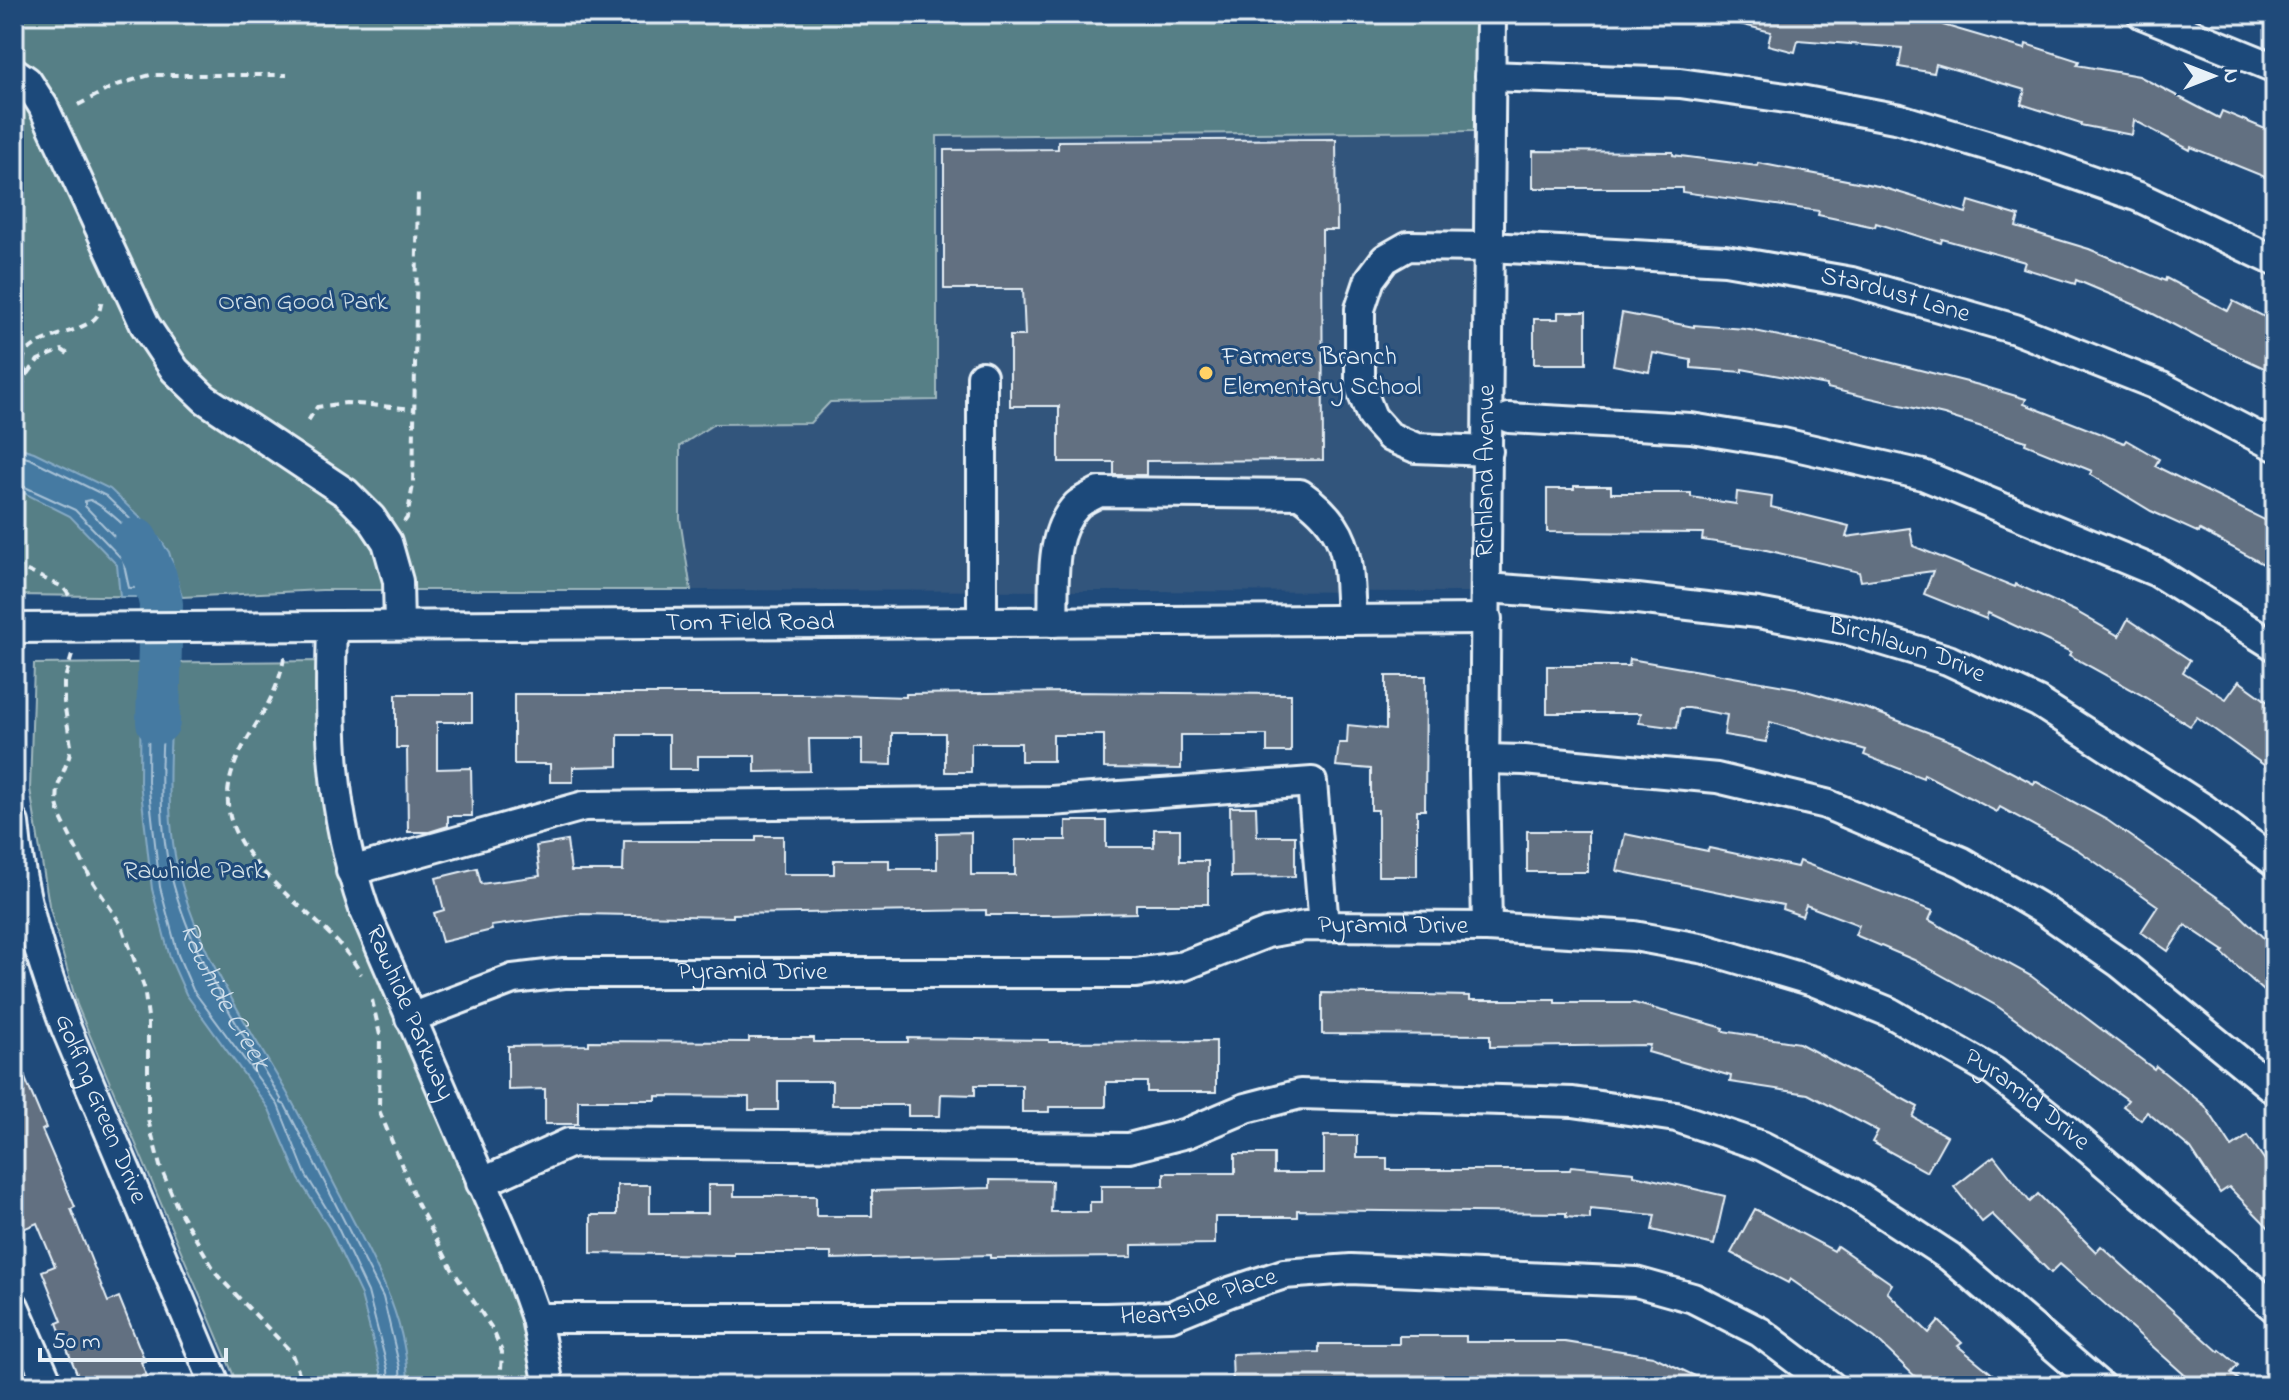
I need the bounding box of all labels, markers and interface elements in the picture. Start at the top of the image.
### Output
north arrow [2173,36,2253,116]
text: N [2214,69,2246,83]
street label: Stardust Lane [1818,258,1975,334]
park label: Oran Good Park [218,284,389,322]
place label: Farmers Branch Elementary School [1221,339,1421,407]
marker: Farmers Branch Elementary School [1197,364,1215,382]
street label: Richland Avenue [1467,384,1507,558]
street label: Tom Field Road [665,604,835,643]
street label: Birchlawn Drive [1824,607,1992,694]
park label: Rawhide Park [123,853,265,891]
street label: Pyramid Drive [1318,907,1469,946]
water label: Rawhide Creek [167,916,281,1080]
street label: Rawhide Parkway [354,920,464,1107]
street label: Pyramid Drive [677,954,828,992]
street label: Golfing Green Drive [44,1009,157,1210]
street label: Pyramid Drive [1957,1040,2098,1161]
street label: Heartside Place [1120,1258,1283,1337]
scale bar [40,1312,226,1362]
text: 50 m [52,1325,101,1360]

